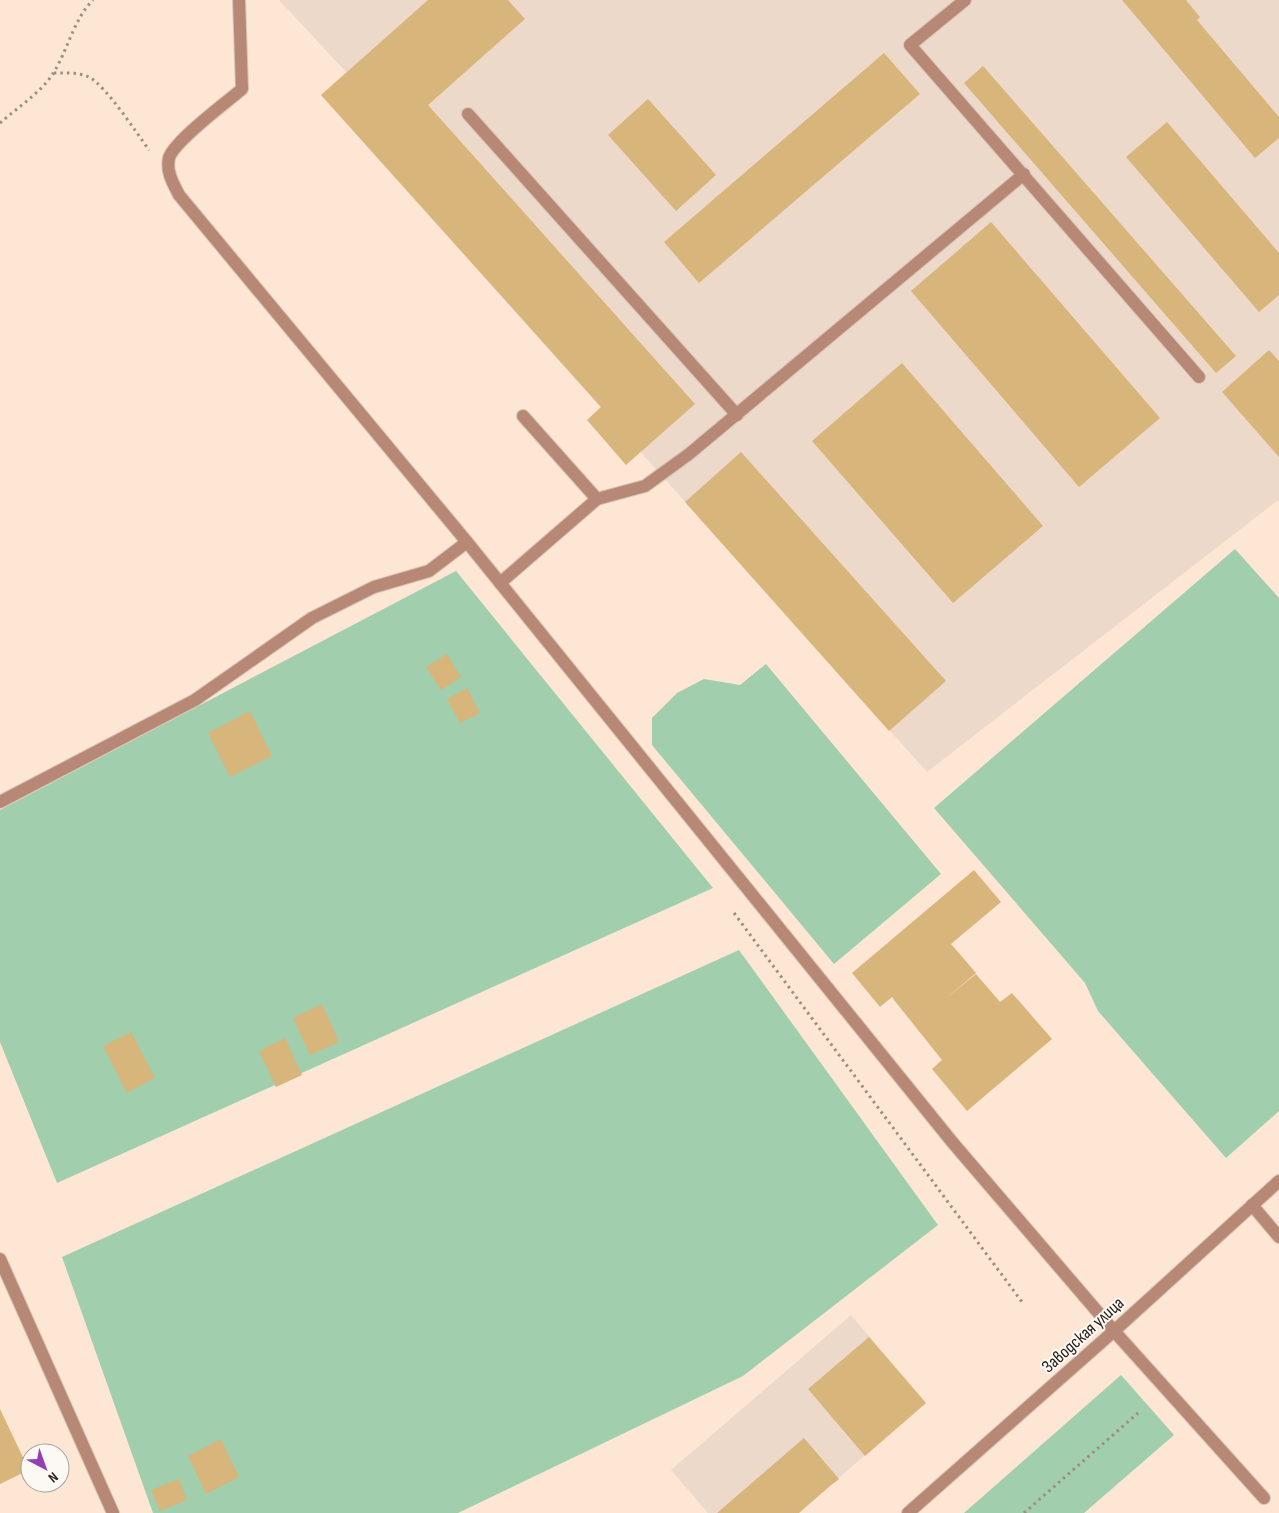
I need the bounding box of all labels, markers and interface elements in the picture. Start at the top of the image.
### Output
street label: Заводская улица [1038,1293,1128,1377]
north arrow [20,1443,70,1493]
text: N [45,1469,62,1486]

